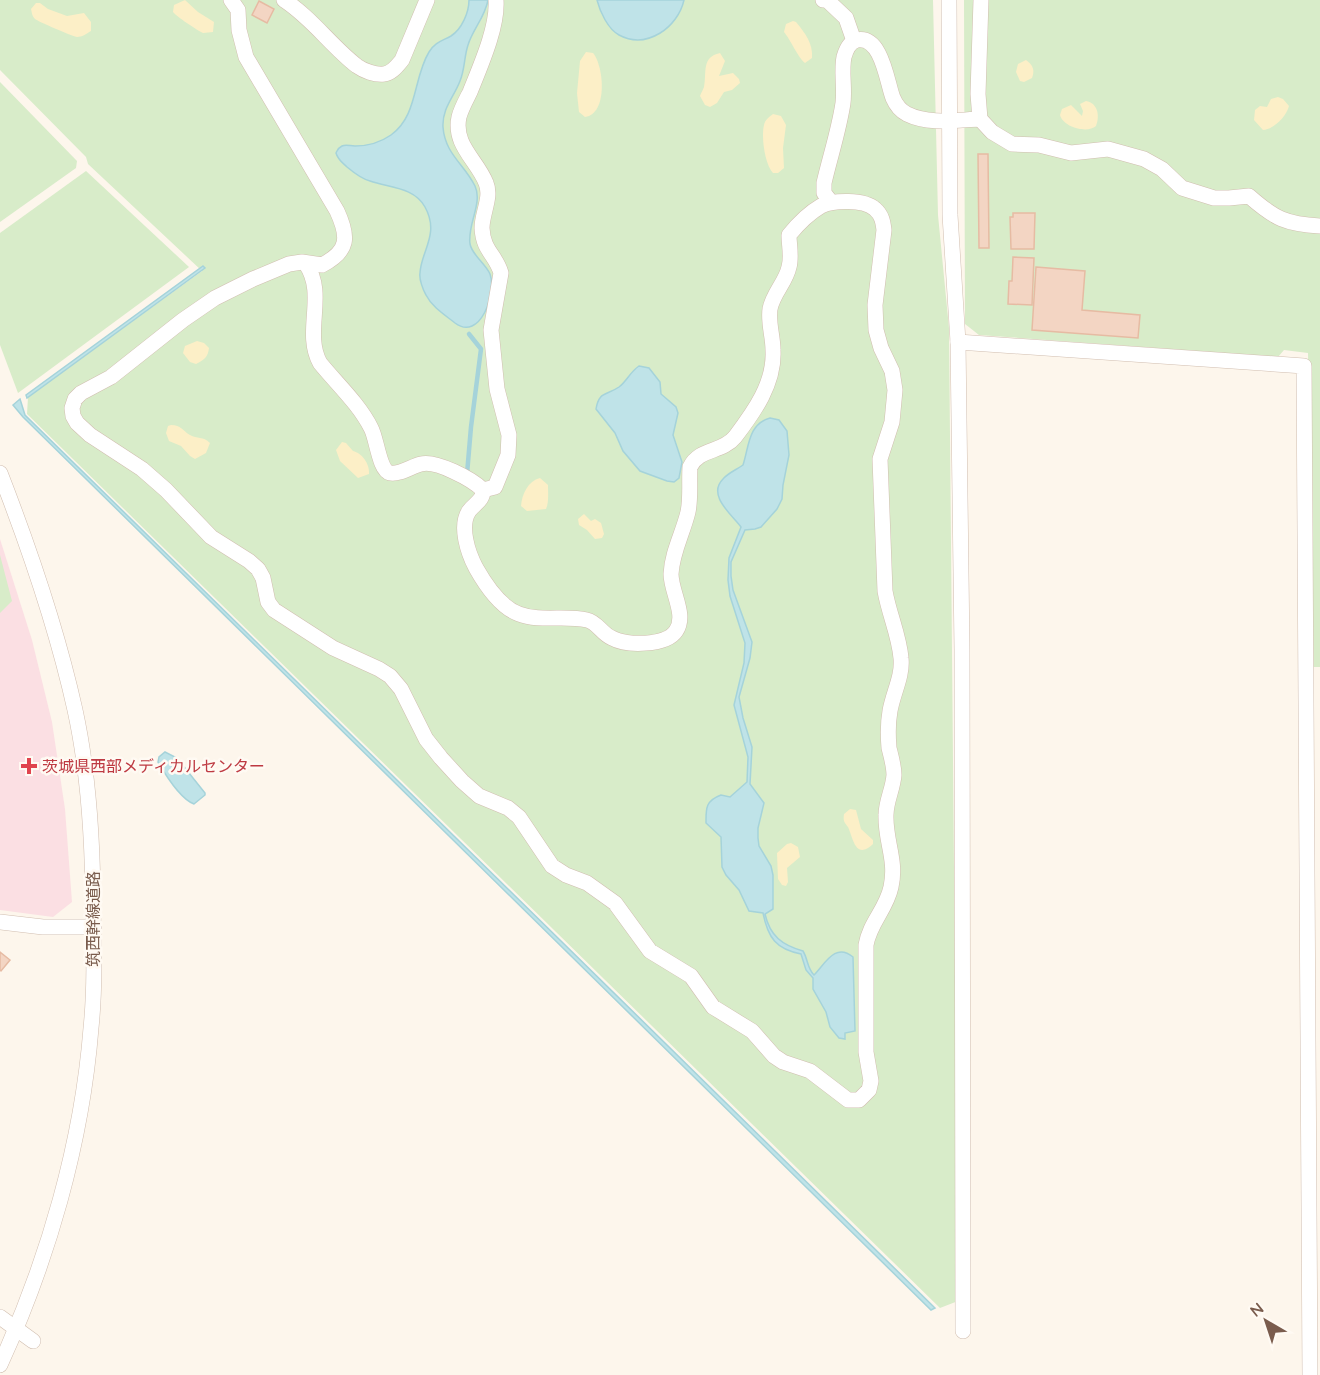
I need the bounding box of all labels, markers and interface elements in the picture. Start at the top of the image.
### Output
place label: 茨城県西部メディカルセンター [42,756,265,776]
marker: 茨城県西部メディカルセンター [20,757,38,775]
street label: 筑西幹線道路 [83,871,103,967]
north arrow [1236,1291,1296,1351]
text: N [1246,1298,1267,1321]

